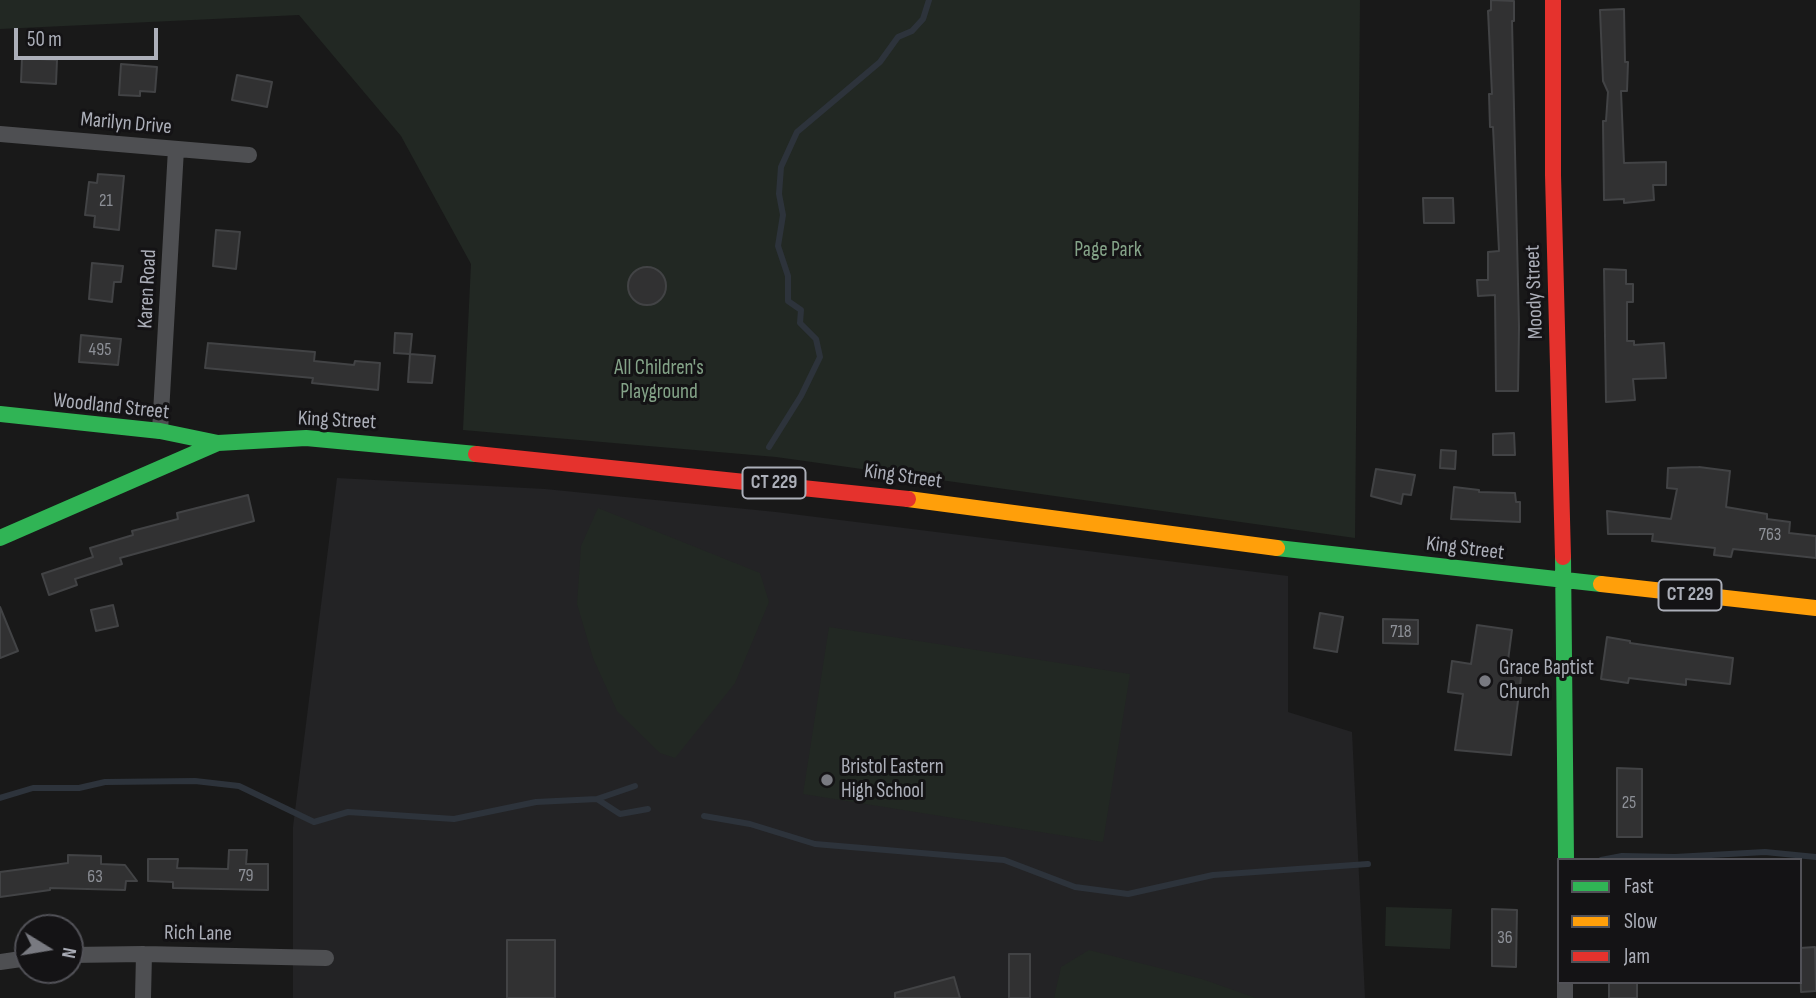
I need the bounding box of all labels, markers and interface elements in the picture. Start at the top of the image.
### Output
scale bar [18,14,161,58]
text: 50 m [27,27,62,52]
street label: Marilyn Drive [79,107,173,141]
house number: 21 [99,190,113,212]
park label: Page Park [1074,238,1142,264]
street label: Moody Street [1521,244,1549,340]
street label: Karen Road [133,249,163,329]
house number: 495 [89,339,111,361]
park label: All Children's Playground [614,356,704,406]
street label: Woodland Street [52,388,170,426]
street label: King Street [297,406,377,436]
street label: King Street [862,459,944,495]
road number: CT 229 [742,468,806,498]
house number: 763 [1759,524,1781,546]
street label: King Street [1425,532,1505,566]
road number: CT 229 [1658,580,1722,610]
house number: 718 [1390,621,1412,643]
place label: Grace Baptist Church [1499,656,1594,706]
marker: Grace Baptist Church [1477,673,1493,689]
place label: Bristol Eastern High School [841,755,944,805]
marker: Bristol Eastern High School [819,772,835,788]
house number: 25 [1622,792,1636,814]
legend [1557,858,1802,984]
house number: 79 [238,865,254,887]
house number: 63 [87,866,103,888]
text: Fast [1624,874,1654,899]
text: Slow [1624,909,1657,934]
north arrow [14,914,84,984]
street label: Rich Lane [164,921,232,947]
house number: 36 [1497,927,1513,949]
text: Jam [1624,944,1650,969]
text: N [56,946,80,960]

